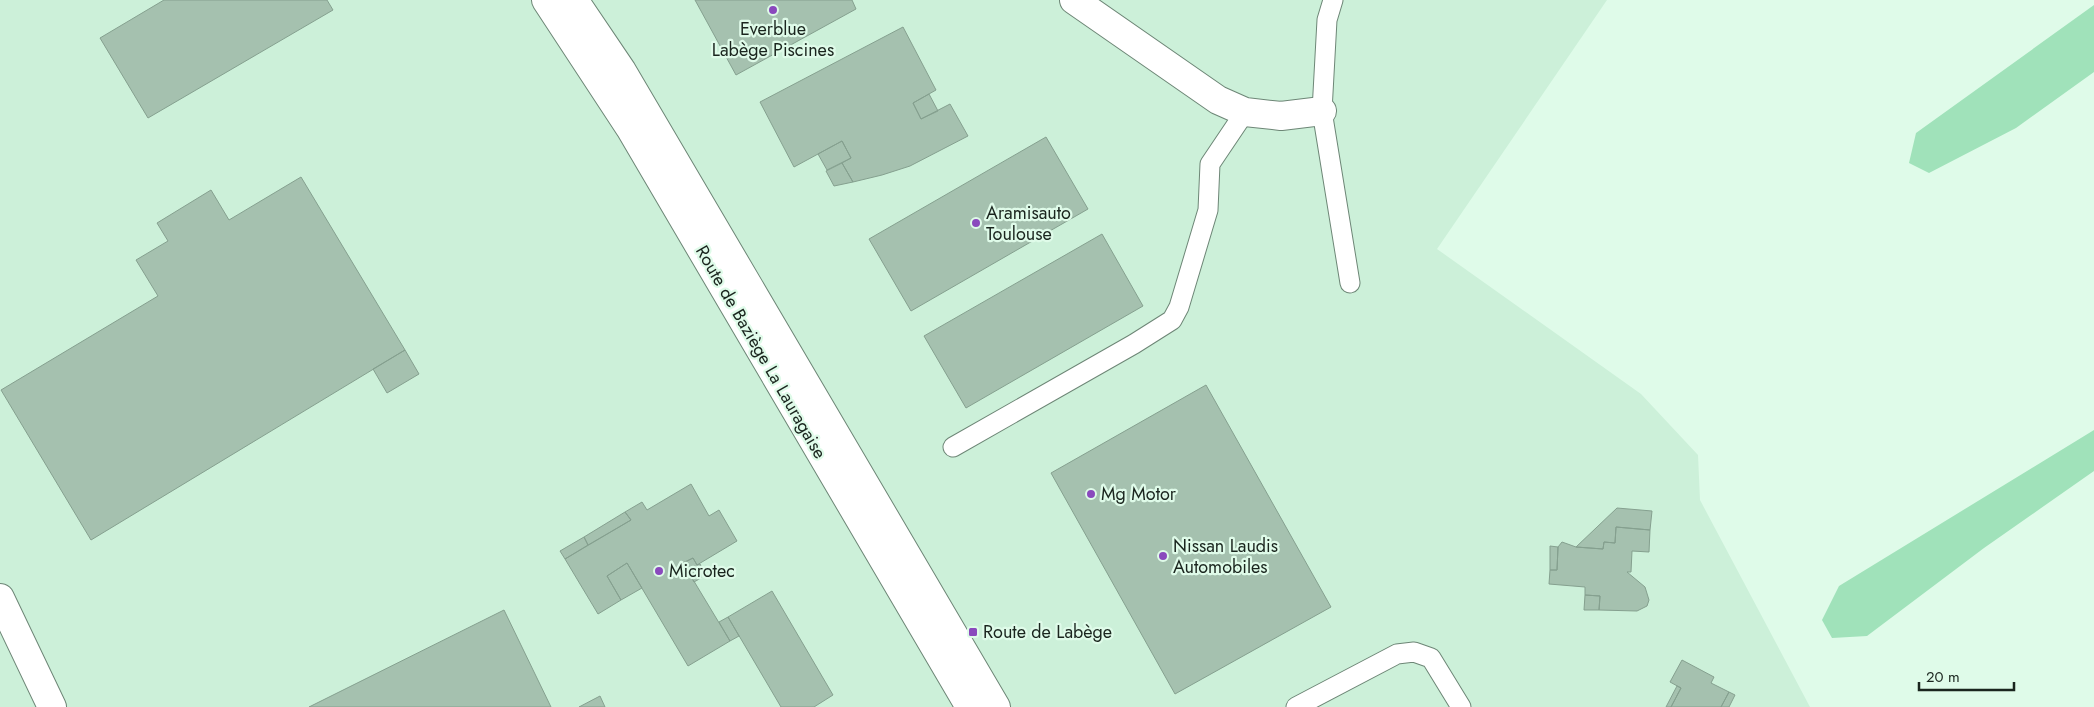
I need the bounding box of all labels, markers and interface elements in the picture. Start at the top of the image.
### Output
marker: Everblue Labège Piscines [767,4,779,16]
place label: Everblue Labège Piscines [712,16,834,63]
place label: Aramisauto Toulouse [986,200,1071,247]
marker: Aramisauto Toulouse [970,217,982,229]
street label: Route de Baziège La Lauragaise [689,241,833,463]
place label: Mg Motor [1101,481,1177,507]
marker: Mg Motor [1085,488,1097,500]
place label: Nissan Laudis Automobiles [1173,533,1278,580]
marker: Nissan Laudis Automobiles [1157,550,1169,562]
place label: Microtec [669,558,735,584]
marker: Microtec [653,565,665,577]
place label: Route de Labège [983,619,1112,645]
marker: Route de Labège [967,626,979,638]
scale bar [1919,660,2014,692]
text: 20 m [1926,666,1960,688]

